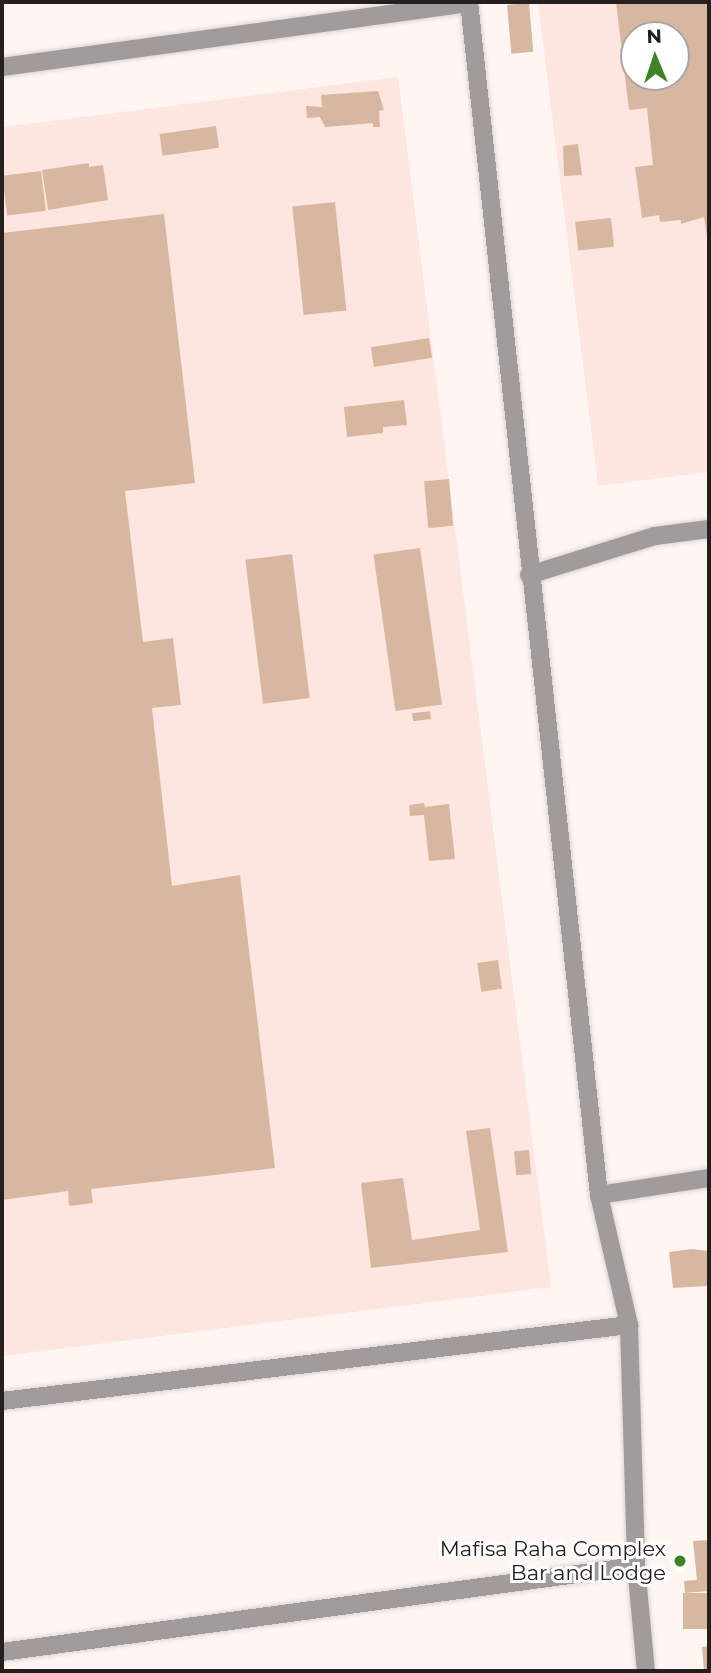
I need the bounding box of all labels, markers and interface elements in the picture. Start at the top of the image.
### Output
north arrow [620,21,690,91]
text: N [646,25,662,48]
place label: Mafisa Raha Complex Bar and Lodge [440,1536,666,1586]
marker: Mafisa Raha Complex Bar and Lodge [672,1553,688,1569]

